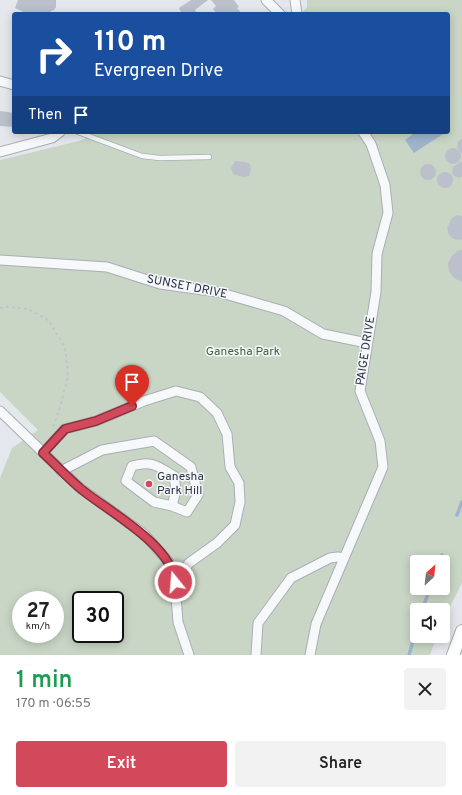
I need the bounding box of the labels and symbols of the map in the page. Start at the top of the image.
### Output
street label: SUNSET DRIVE [145,271,229,303]
street label: PAIGE DRIVE [353,315,379,387]
park label: Ganesha Park [206,344,280,360]
pin [115,365,149,406]
place label: Ganesha Park Hill [157,469,204,499]
marker: Ganesha Park Hill [144,479,154,489]
north arrow [410,555,450,595]
position arrow [154,561,196,603]
speed limit sign: 30 [72,591,124,643]

